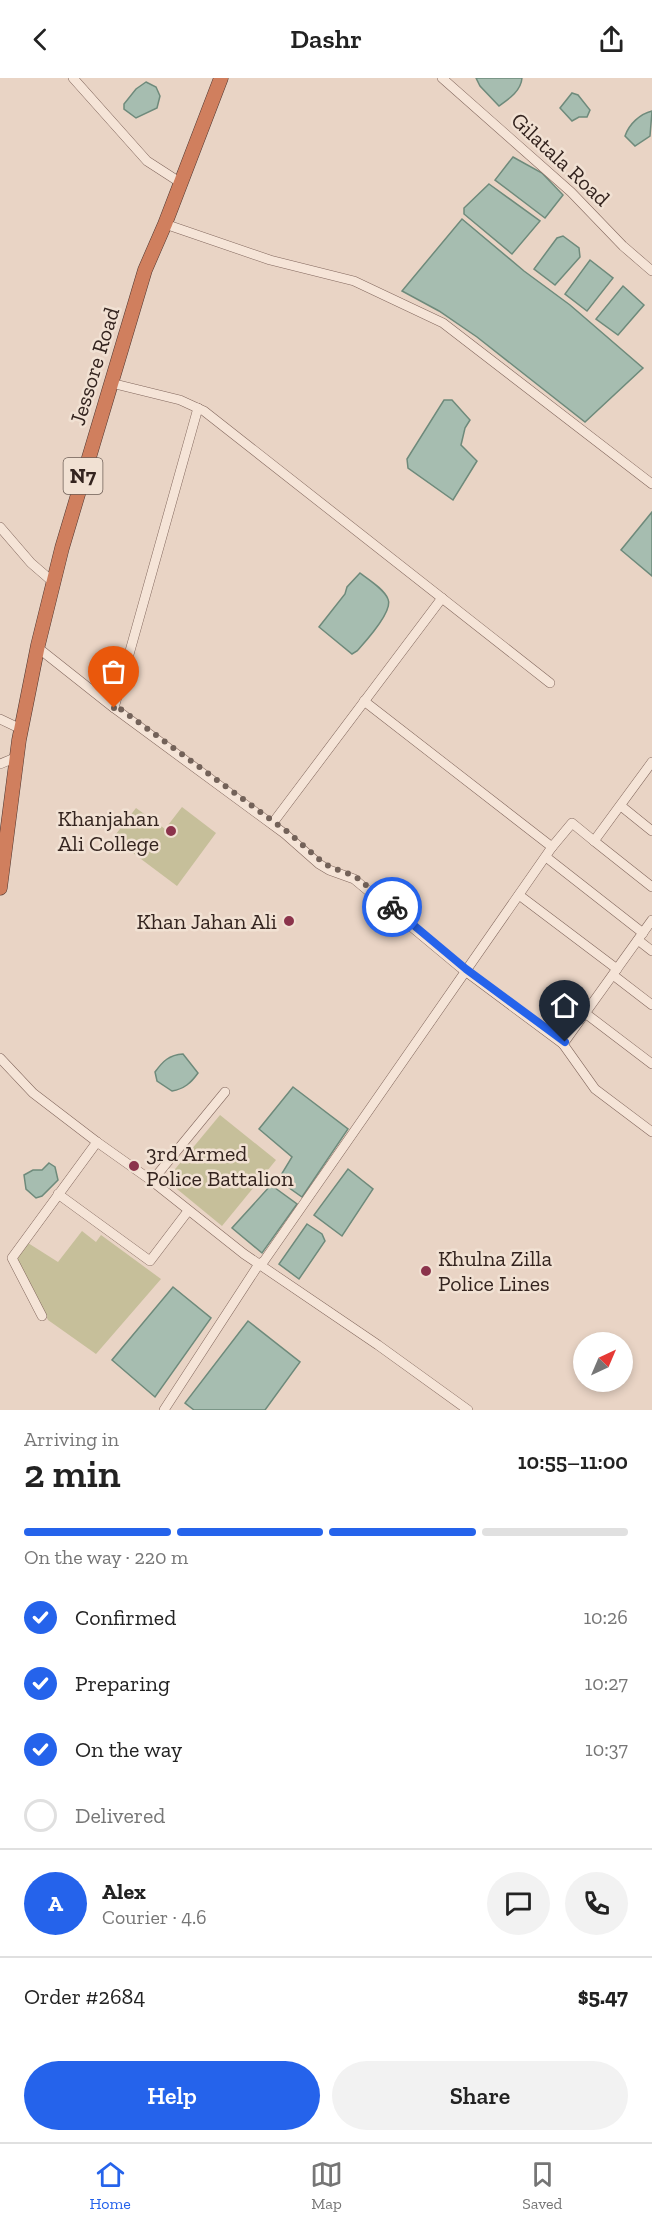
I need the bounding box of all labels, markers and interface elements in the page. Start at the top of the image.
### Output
icon: back [24,23,57,56]
text: Dashr [290,23,362,55]
icon: share [595,23,628,56]
street label: Gilatala Road [506,107,616,212]
street label: Jessore Road [64,304,125,429]
road number: N7 [64,458,103,494]
pin [88,646,139,708]
icon: bag [97,655,130,688]
place label: Khanjahan Ali College [58,805,159,857]
marker: Khanjahan Ali College [164,824,178,838]
courier [362,877,422,937]
icon: bike [376,891,409,924]
place label: Khan Jahan Ali [137,908,277,935]
marker: Khan Jahan Ali [282,914,296,928]
pin [539,980,590,1042]
icon: home [548,989,581,1022]
place label: 3rd Armed Police Battalion [146,1140,294,1192]
marker: 3rd Armed Police Battalion [127,1159,141,1173]
place label: Khulna Zilla Police Lines [438,1245,552,1297]
marker: Khulna Zilla Police Lines [419,1264,433,1278]
north arrow [573,1332,633,1392]
map controls [573,1332,633,1392]
text: Arriving in [24,1427,119,1451]
text: 10:55–11:00 [518,1448,628,1475]
text: 2 min [24,1450,121,1497]
text: On the way · 220 m [24,1545,188,1569]
icon: check [24,1601,57,1634]
text: Confirmed [75,1604,176,1631]
text: 10:26 [583,1605,628,1629]
icon: check [24,1667,57,1700]
text: Preparing [75,1670,170,1697]
text: 10:27 [585,1671,628,1695]
icon: check [24,1733,57,1766]
text: On the way [75,1736,182,1763]
text: 10:37 [585,1737,628,1761]
text: Delivered [75,1802,165,1829]
button: chat [487,1872,550,1935]
button: phone [565,1872,628,1935]
text: Alex [102,1878,146,1905]
text: A [48,1890,63,1917]
text: Courier · 4.6 [102,1905,207,1929]
text: Order #2684 [24,1983,145,2010]
text: $5.47 [578,1983,628,2010]
button: Help [24,2061,320,2130]
button: Share [332,2061,628,2130]
tab: Home [90,2158,131,2213]
tab: Map [310,2158,343,2213]
tab: Saved [522,2158,562,2213]

